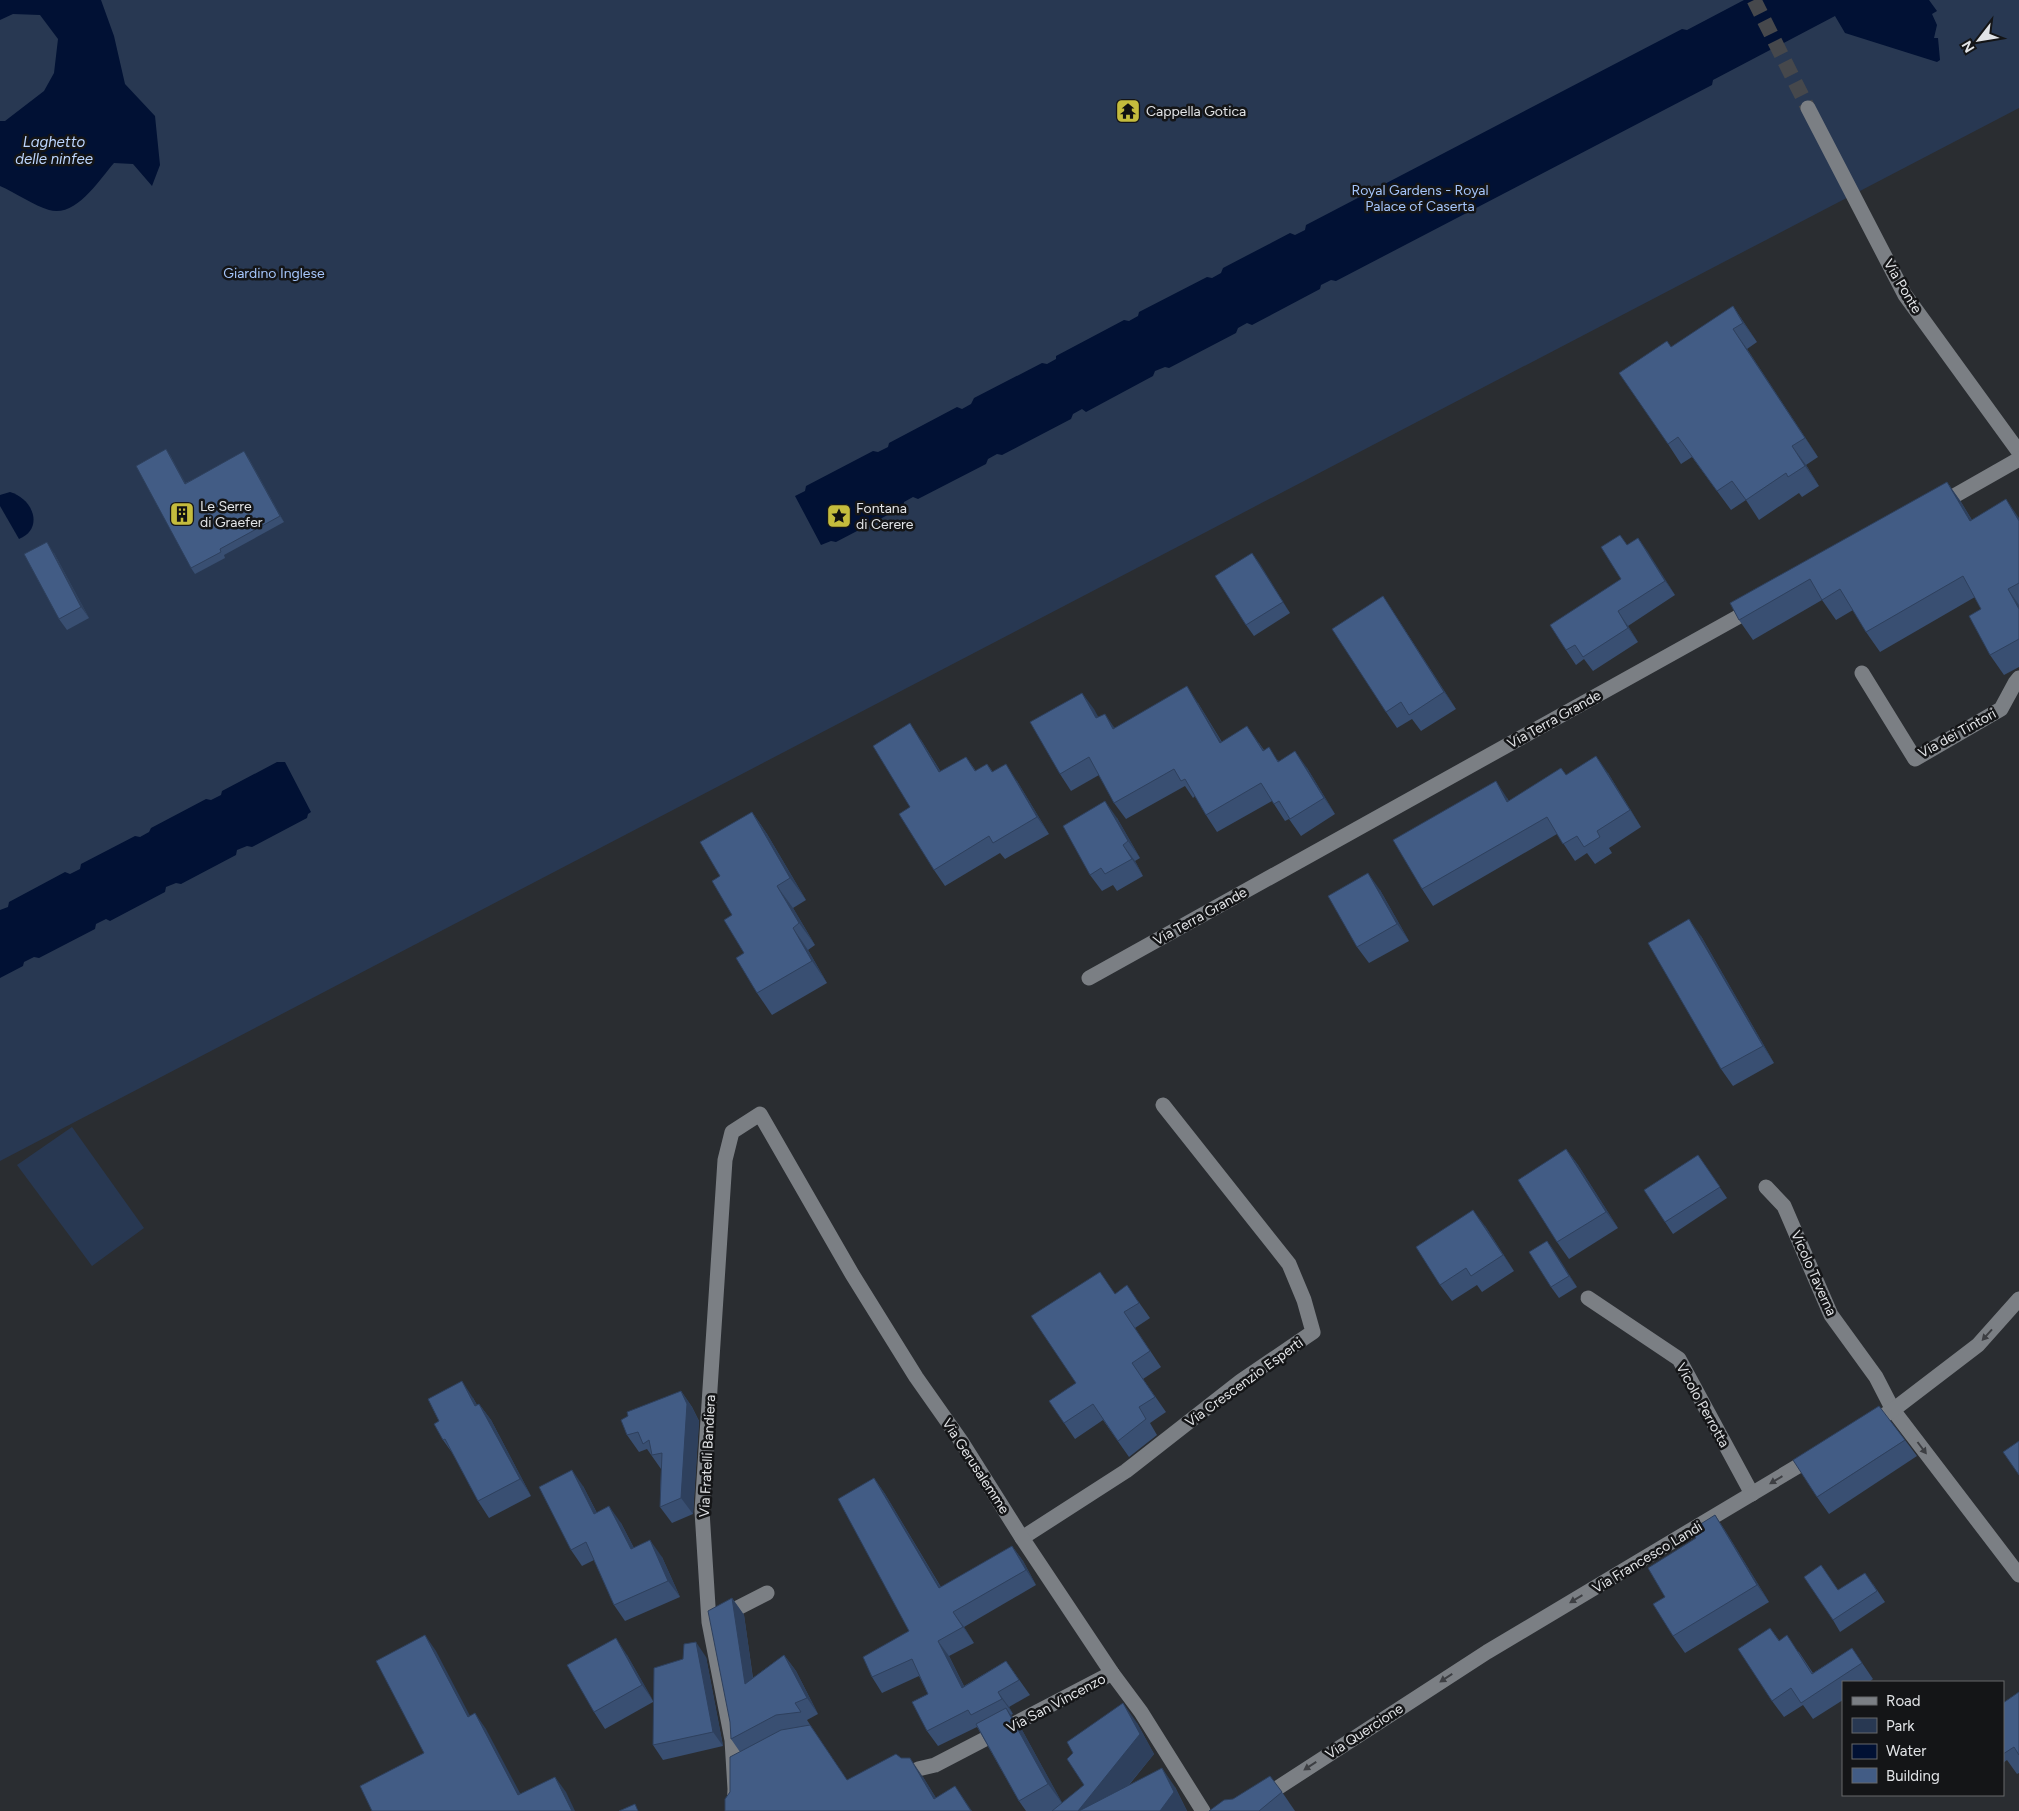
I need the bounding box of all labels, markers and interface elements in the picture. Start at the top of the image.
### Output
north arrow [1954,15,2004,65]
text: N [1958,37,1978,55]
temple icon: Cappella Gotica [1115,98,1141,124]
place label: Cappella Gotica [1146,103,1246,120]
water label: Laghetto delle ninfee [15,133,93,168]
park label: Royal Gardens - Royal Palace of Caserta [1351,182,1489,215]
street label: Via Ponte [1880,256,1926,317]
park label: Giardino Inglese [223,265,325,282]
place label: Le Serre di Graefer [200,498,263,531]
place label: Fontana di Cerere [856,500,914,533]
building icon: Le Serre di Graefer [169,501,195,527]
place icon: Fontana di Cerere [826,503,852,529]
street label: Via Terra Grande [1505,687,1604,752]
street label: Via dei Tintori [1915,705,1999,762]
street label: Via Terra Grande [1151,884,1250,949]
street label: Vicolo Taverna [1787,1228,1840,1319]
one-way arrow [1981,1329,1992,1342]
street label: Via Crescenzio Esperti [1182,1334,1306,1431]
street label: Vicolo Perrotta [1672,1360,1733,1451]
street label: Via Fratelli Bandiera [696,1394,719,1518]
street label: Via Gerusalemme [938,1415,1013,1517]
one-way arrow [1917,1441,1927,1455]
one-way arrow [1769,1475,1782,1484]
street label: Via Francesco Landi [1589,1518,1705,1597]
one-way arrow [1569,1594,1582,1603]
street label: Via San Vincenzo [1004,1670,1108,1737]
one-way arrow [1440,1673,1453,1683]
legend [1842,1681,2004,1796]
text: Road [1886,1692,1921,1710]
street label: Via Quercione [1322,1700,1407,1763]
text: Park [1886,1717,1915,1735]
text: Water [1886,1742,1926,1760]
one-way arrow [1303,1761,1316,1771]
text: Building [1886,1767,1940,1785]

